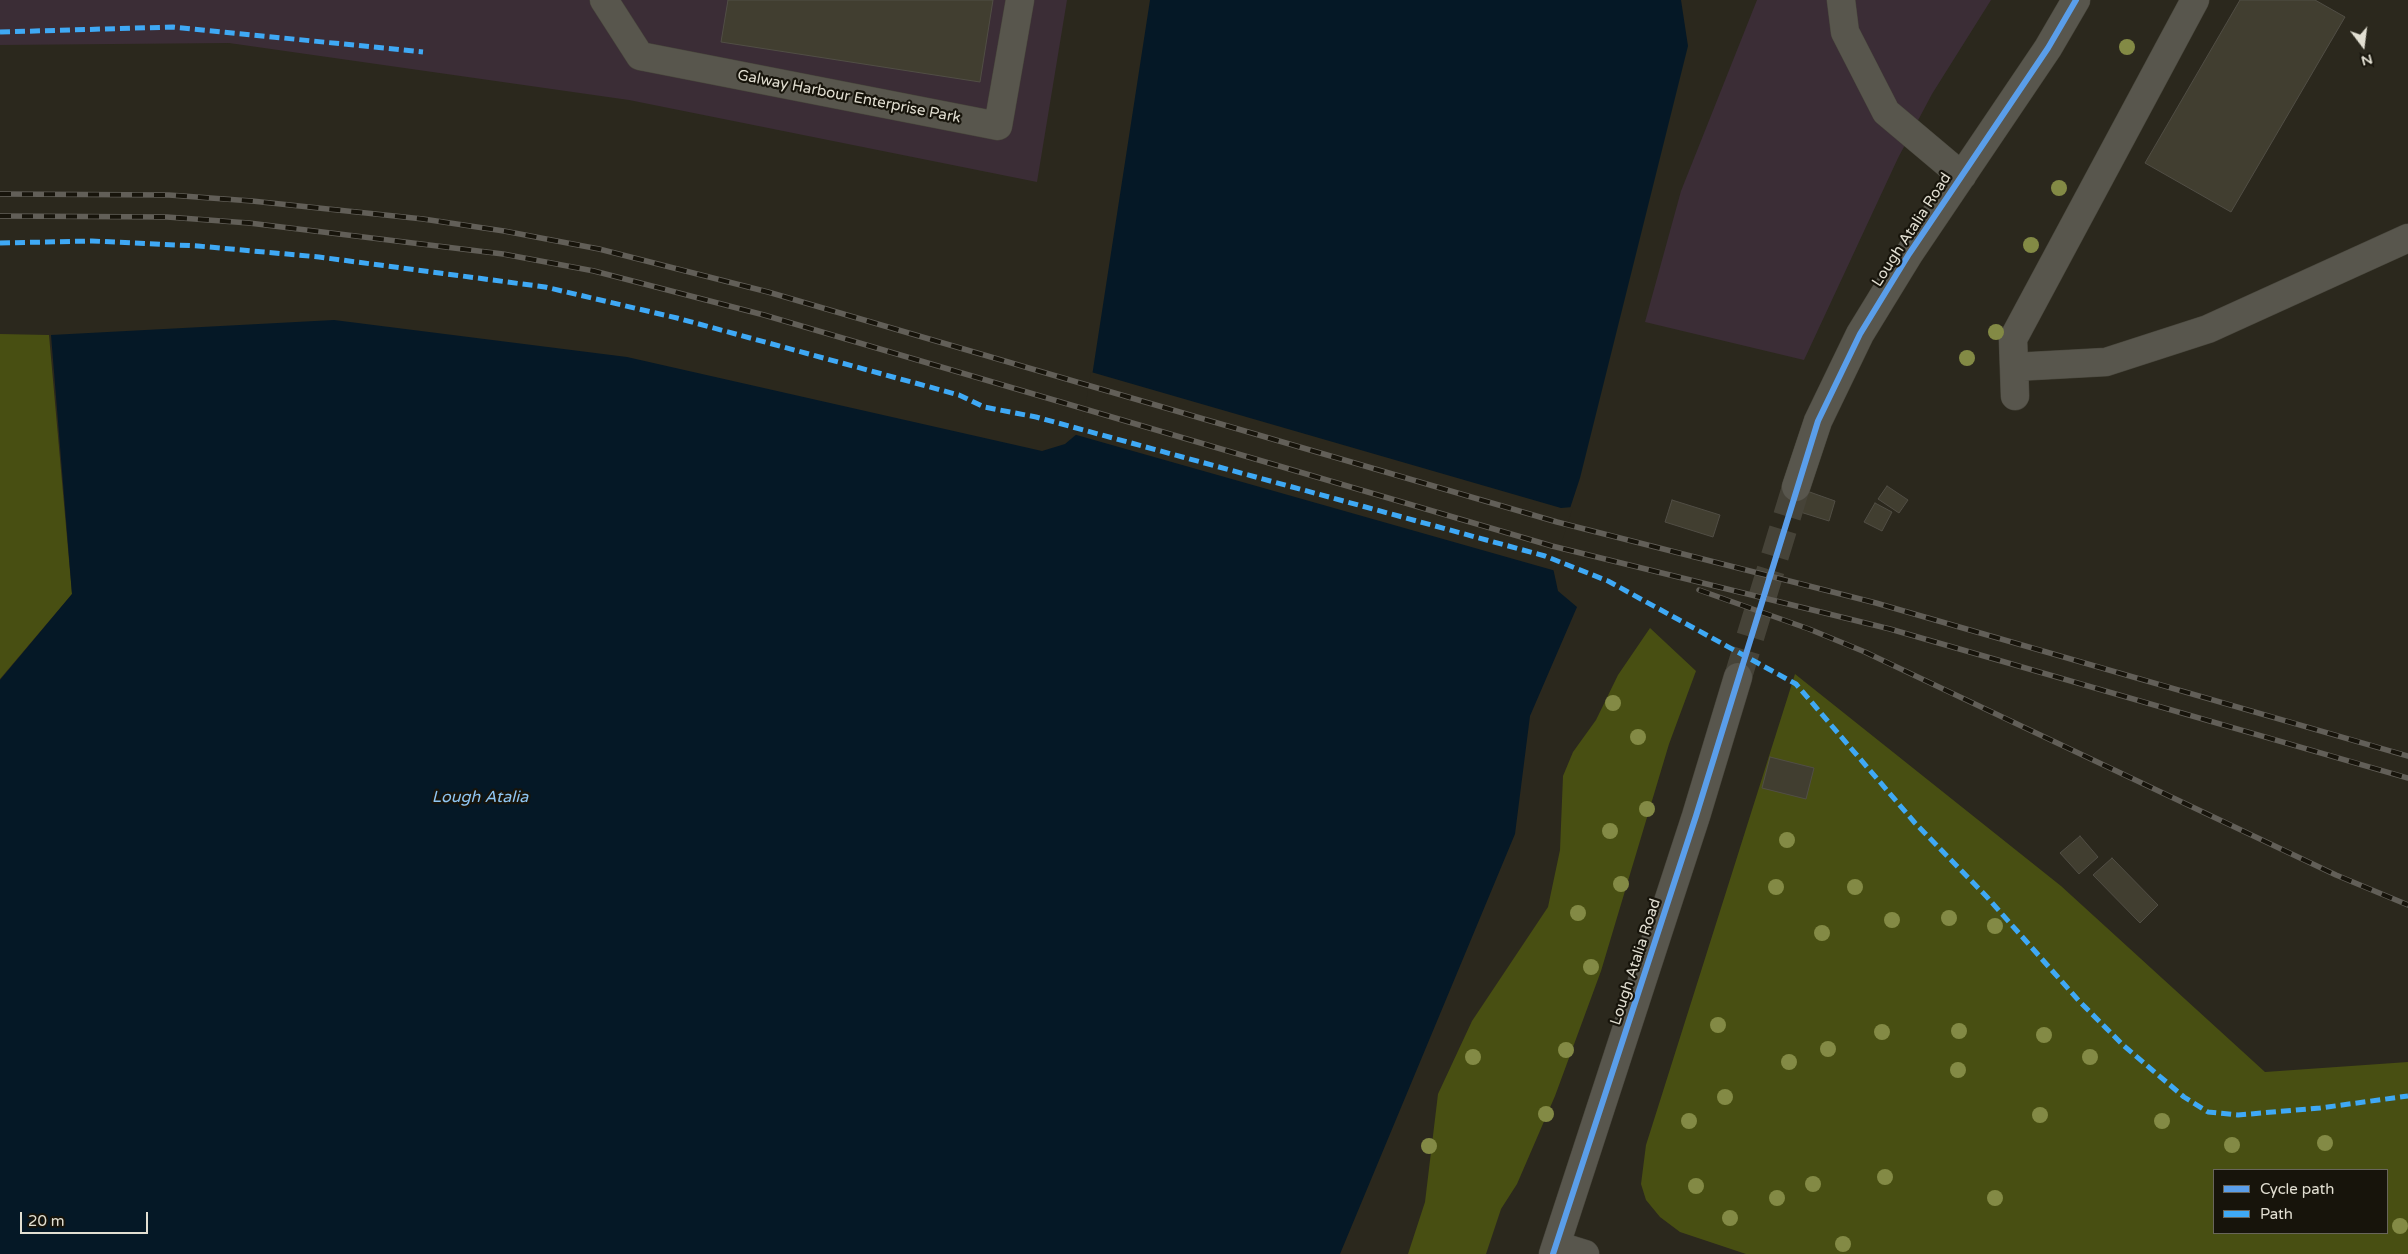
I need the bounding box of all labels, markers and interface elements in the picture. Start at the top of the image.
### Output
north arrow [2338,20,2388,70]
text: N [2359,50,2375,70]
street label: Galway Harbour Enterprise Park [736,66,962,128]
street label: Lough Atalia Road [1869,170,1955,290]
water label: Lough Atalia [432,788,528,808]
street label: Lough Atalia Road [1607,896,1665,1028]
legend [2213,1169,2388,1234]
text: Cycle path [2260,1180,2334,1198]
scale bar [22,1202,150,1234]
text: Path [2260,1205,2293,1223]
text: 20 m [28,1212,65,1230]

